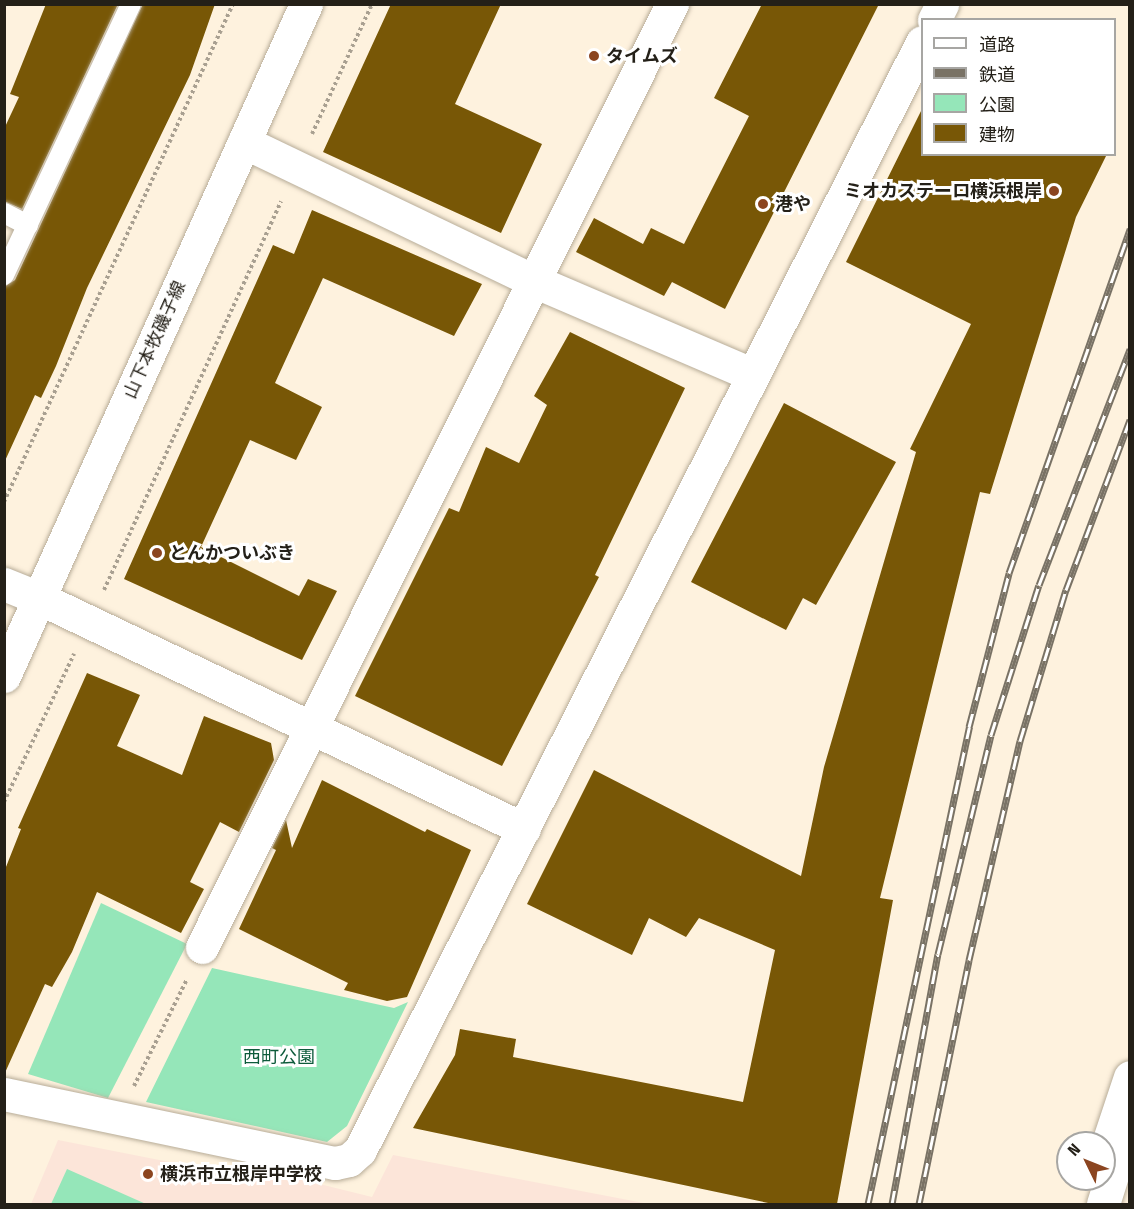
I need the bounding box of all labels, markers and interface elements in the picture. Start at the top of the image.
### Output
legend [921,18,1116,156]
text: 道路 [979,34,1015,56]
place label: タイムズ [606,45,678,67]
marker: タイムズ [587,49,601,63]
text: 鉄道 [979,64,1015,86]
text: 公園 [979,94,1015,116]
text: 建物 [979,124,1015,146]
place label: ミオカステーロ横浜根岸 [844,180,1042,202]
marker: ミオカステーロ横浜根岸 [1047,184,1061,198]
place label: 港や [775,193,811,215]
marker: 港や [756,197,770,211]
street label: 山下本牧磯子線 [120,278,190,402]
place label: とんかついぶき [169,542,295,564]
marker: とんかついぶき [150,546,164,560]
park label: 西町公園 [243,1046,315,1068]
north arrow [1056,1131,1116,1191]
text: N [1064,1140,1084,1160]
place label: 横浜市立根岸中学校 [160,1163,322,1185]
marker: 横浜市立根岸中学校 [141,1167,155,1181]

